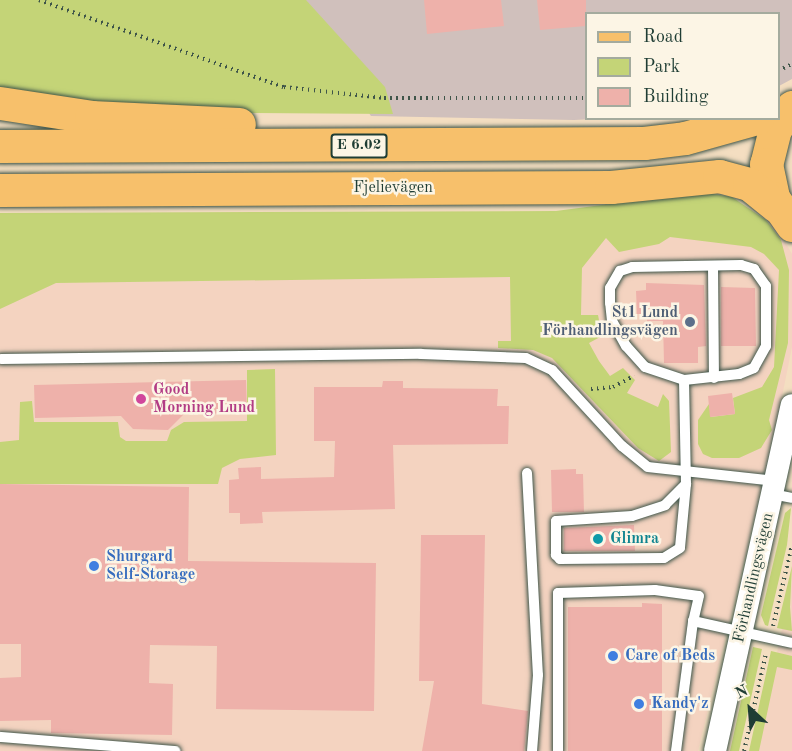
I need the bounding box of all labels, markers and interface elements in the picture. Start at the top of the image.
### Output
legend [585,12,780,120]
text: Road [643,28,683,46]
text: Park [643,58,680,76]
text: Building [643,88,708,106]
road number: E 6.02 [330,134,388,158]
street label: Fjelievägen [353,178,433,198]
place label: St1 Lund Förhandlingsvägen [542,303,678,341]
marker: St1 Lund Förhandlingsvägen [683,315,697,329]
place label: Good Morning Lund [153,380,255,418]
marker: Good Morning Lund [134,392,148,406]
street label: Förhandlingsvägen [730,511,778,645]
place label: Glimra [610,529,659,549]
marker: Glimra [591,532,605,546]
place label: Shurgard Self-Storage [106,547,195,585]
marker: Shurgard Self-Storage [87,559,101,573]
place label: Care of Beds [625,646,715,666]
marker: Care of Beds [606,649,620,663]
north arrow [720,679,780,739]
text: N [733,683,751,703]
place label: Kandy'z [651,694,709,714]
marker: Kandy'z [632,697,646,711]

